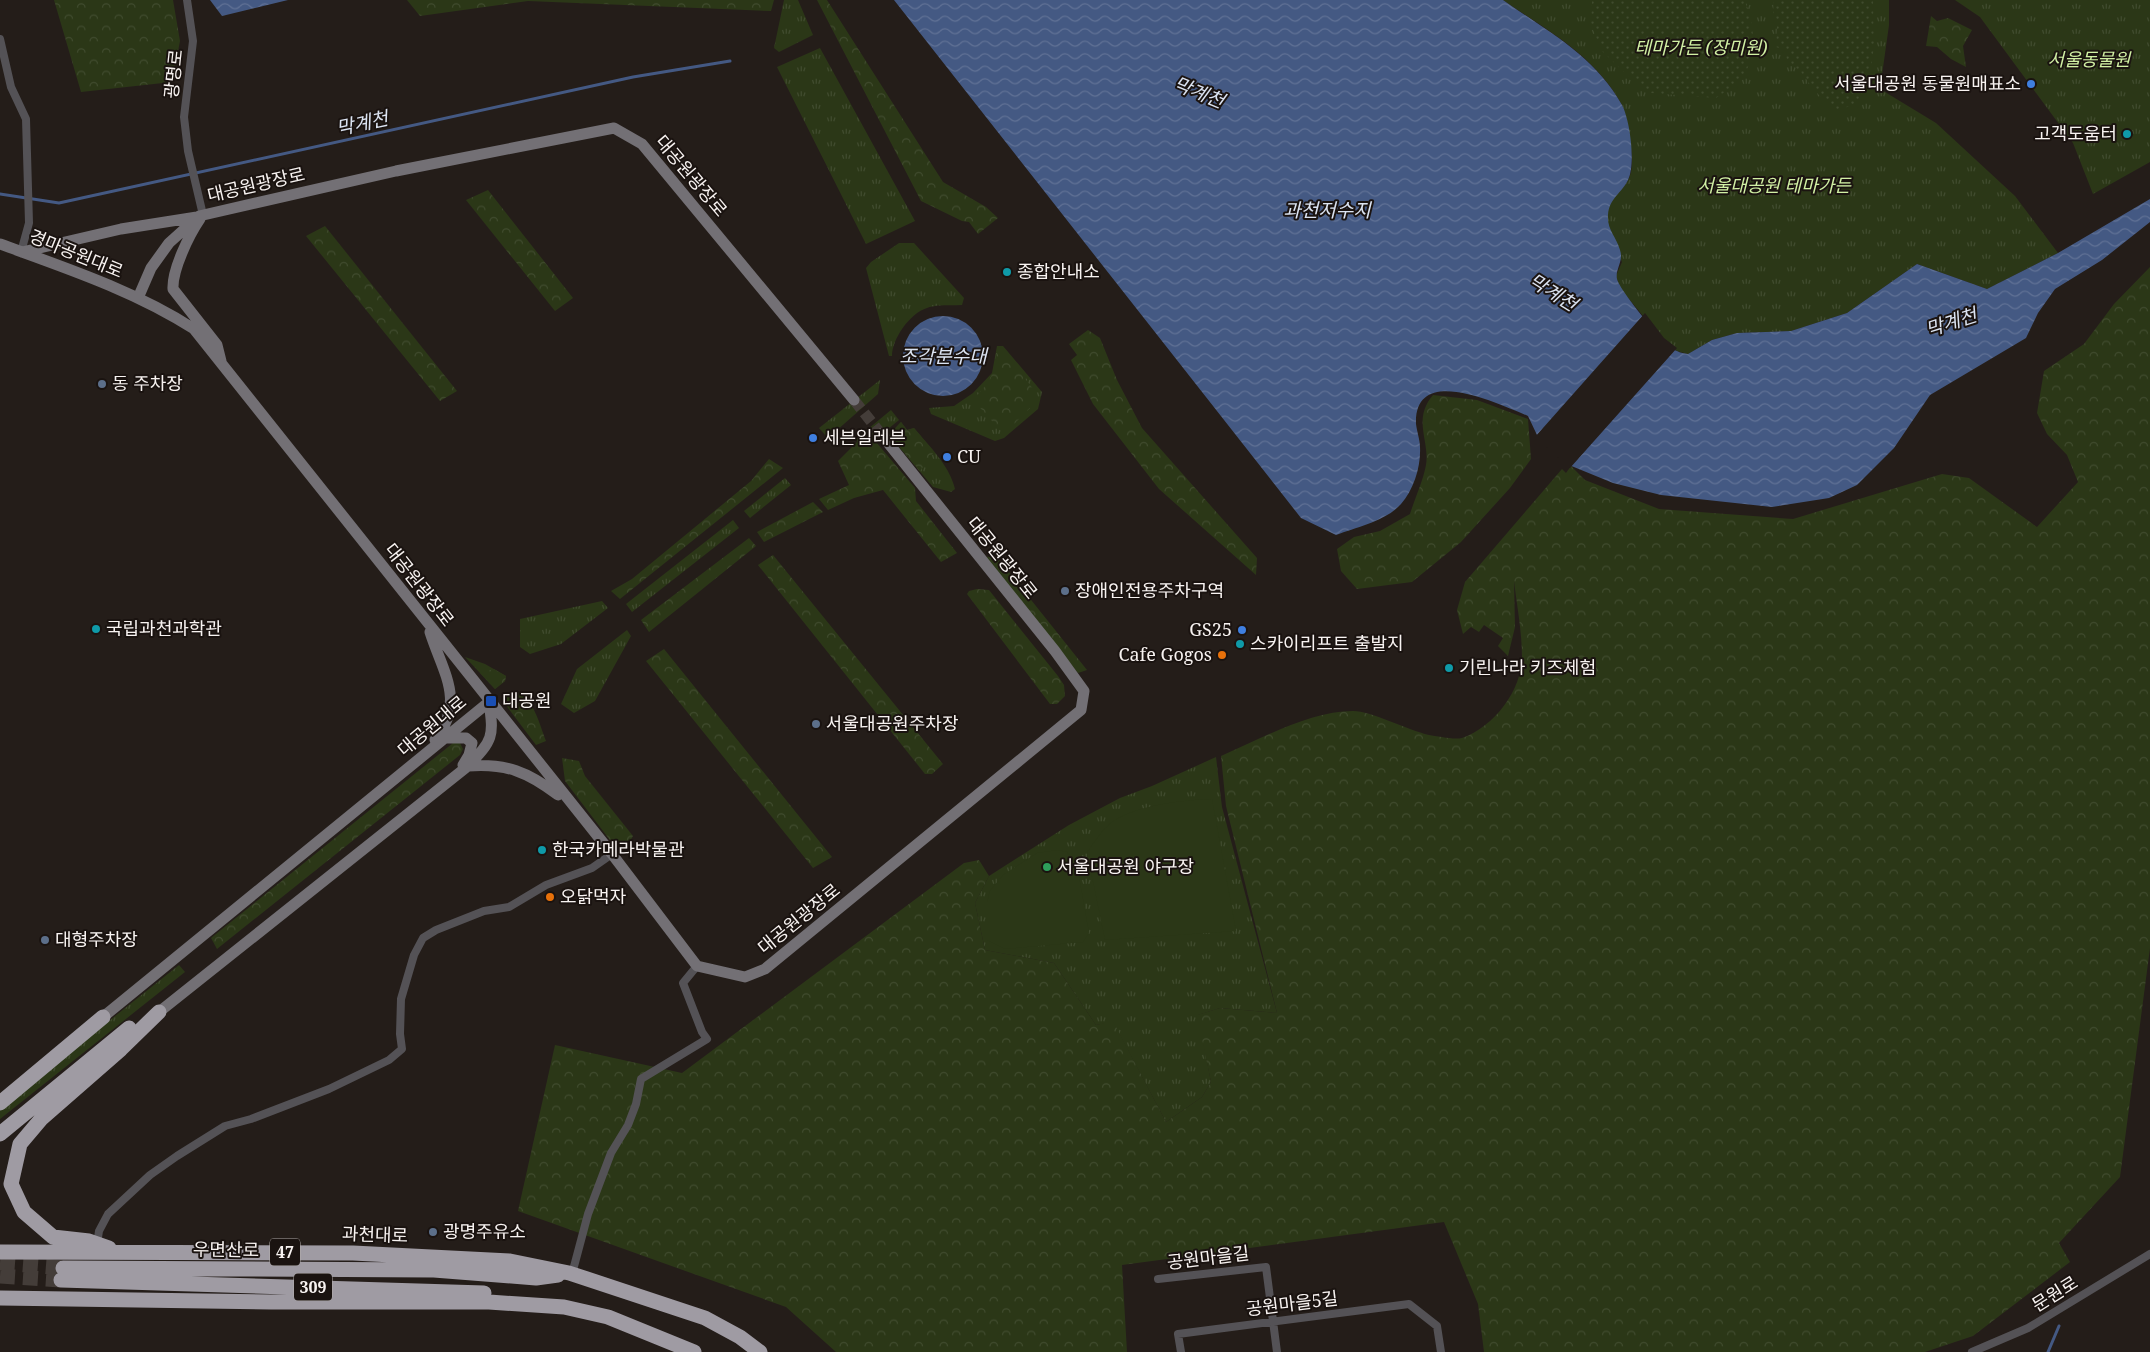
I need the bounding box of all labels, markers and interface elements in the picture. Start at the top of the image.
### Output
park label: 테마가든 (장미원) [1634,35,1768,59]
park label: 서울동물원 [2048,47,2132,71]
street label: 광명로 [158,48,188,100]
water label: 막계천 [1170,70,1230,114]
place label: 서울대공원 동물원매표소 [1834,71,2021,95]
marker: 서울대공원 동물원매표소 [2025,78,2037,90]
water label: 막계천 [334,105,392,141]
place label: 고객도움터 [2034,121,2117,145]
marker: 고객도움터 [2121,128,2133,140]
street label: 대공원광장로 [651,130,733,221]
street label: 대공원광장로 [205,161,307,207]
park label: 서울대공원 테마가든 [1697,173,1852,197]
water label: 과천저수지 [1283,197,1372,223]
street label: 경마공원대로 [26,223,127,283]
place label: 종합안내소 [1017,259,1100,283]
marker: 종합안내소 [1001,266,1013,278]
water label: 막계천 [1524,267,1583,318]
water label: 막계천 [1922,301,1981,342]
water label: 조각분수대 [899,343,989,369]
place label: 동 주차장 [112,371,183,395]
marker: 동 주차장 [96,378,108,390]
place label: 세븐일레븐 [823,425,906,449]
marker: 세븐일레븐 [807,432,819,444]
place label: CU [957,444,981,468]
marker: CU [941,451,953,463]
street label: 대공원광장로 [962,511,1043,604]
street label: 대공원광장로 [380,538,460,631]
place label: 장애인전용주차구역 [1075,578,1224,602]
marker: 장애인전용주차구역 [1059,585,1071,597]
place label: 국립과천과학관 [106,616,222,640]
place label: GS25 [1189,617,1232,641]
marker: 국립과천과학관 [90,623,102,635]
marker: GS25 [1236,624,1248,636]
place label: 스카이리프트 출발지 [1250,631,1404,655]
marker: 스카이리프트 출발지 [1234,638,1246,650]
place label: Cafe Gogos [1118,642,1212,666]
marker: Cafe Gogos [1216,649,1228,661]
place label: 기린나라 키즈체험 [1459,655,1596,679]
marker: 기린나라 키즈체험 [1443,662,1455,674]
place label: 대공원 [502,688,552,712]
street label: 대공원대로 [392,689,471,761]
marker: 대공원 [484,694,498,708]
place label: 서울대공원주차장 [826,711,958,735]
marker: 서울대공원주차장 [810,718,822,730]
place label: 한국카메라박물관 [552,837,685,861]
marker: 한국카메라박물관 [536,844,548,856]
place label: 서울대공원 야구장 [1057,854,1194,878]
marker: 서울대공원 야구장 [1041,861,1053,873]
street label: 대공원광장로 [752,878,845,959]
place label: 오닭먹자 [560,884,627,908]
marker: 오닭먹자 [544,891,556,903]
place label: 대형주차장 [55,927,138,951]
marker: 대형주차장 [39,934,51,946]
place label: 광명주유소 [443,1219,526,1243]
street label: 과천대로 [342,1221,409,1247]
marker: 광명주유소 [427,1226,439,1238]
street label: 우면산로 [193,1236,259,1262]
road number: 47 [270,1238,300,1266]
street label: 공원마을길 [1165,1240,1250,1274]
street label: 문원로 [2027,1270,2082,1316]
road number: 309 [294,1274,332,1300]
street label: 공원마을5길 [1244,1285,1339,1321]

